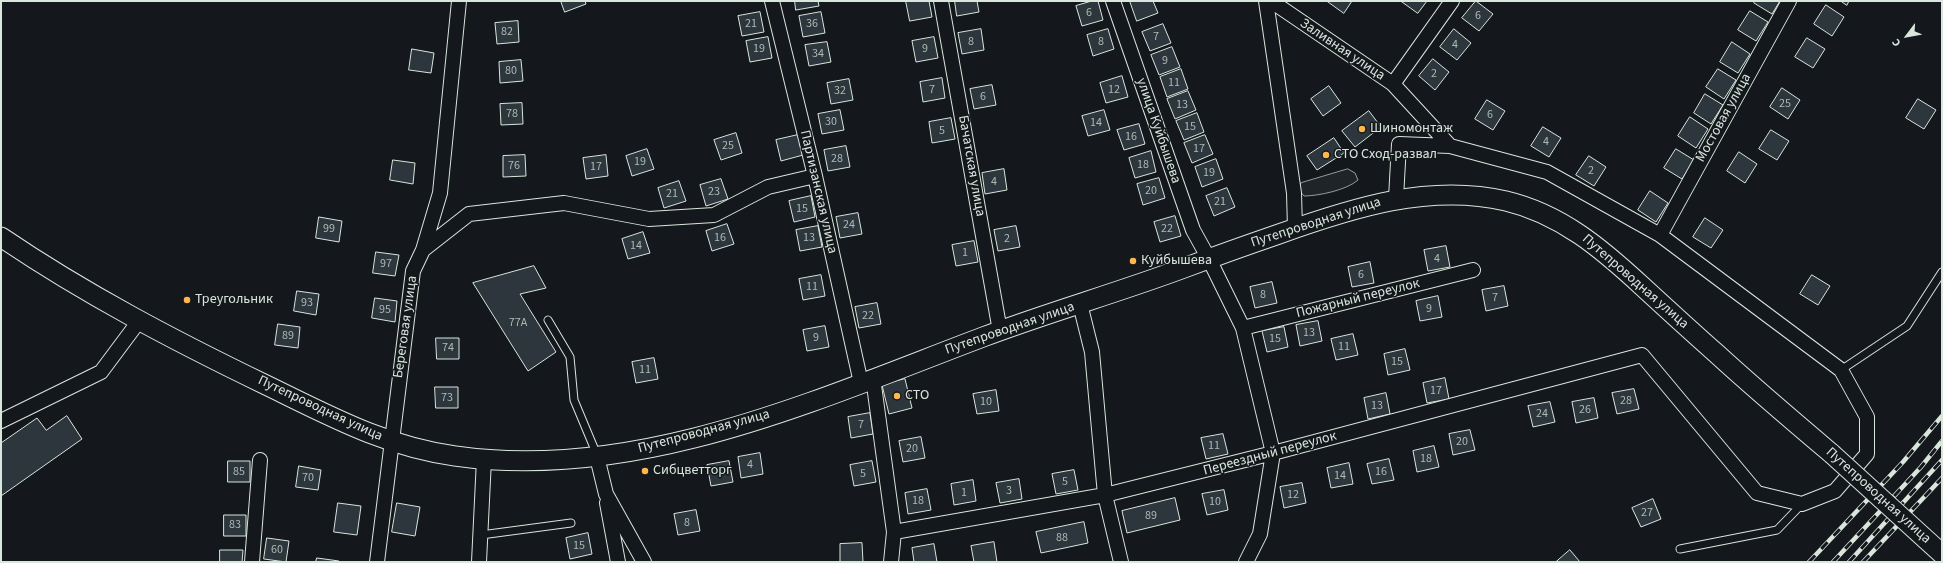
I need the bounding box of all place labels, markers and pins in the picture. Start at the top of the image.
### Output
place label: Шиномонтаж [1370,121,1453,137]
marker: Шиномонтаж [1357,124,1367,134]
place label: СТО Сход-развал [1334,147,1437,163]
marker: СТО Сход-развал [1321,150,1331,160]
place label: Куйбышева [1141,253,1212,269]
marker: Куйбышева [1128,256,1138,266]
place label: Треугольник [195,292,273,308]
marker: Треугольник [182,295,192,305]
place label: СТО [905,388,929,404]
marker: СТО [892,391,902,401]
place label: Сибцветторг [653,463,732,479]
marker: Сибцветторг [640,466,650,476]

